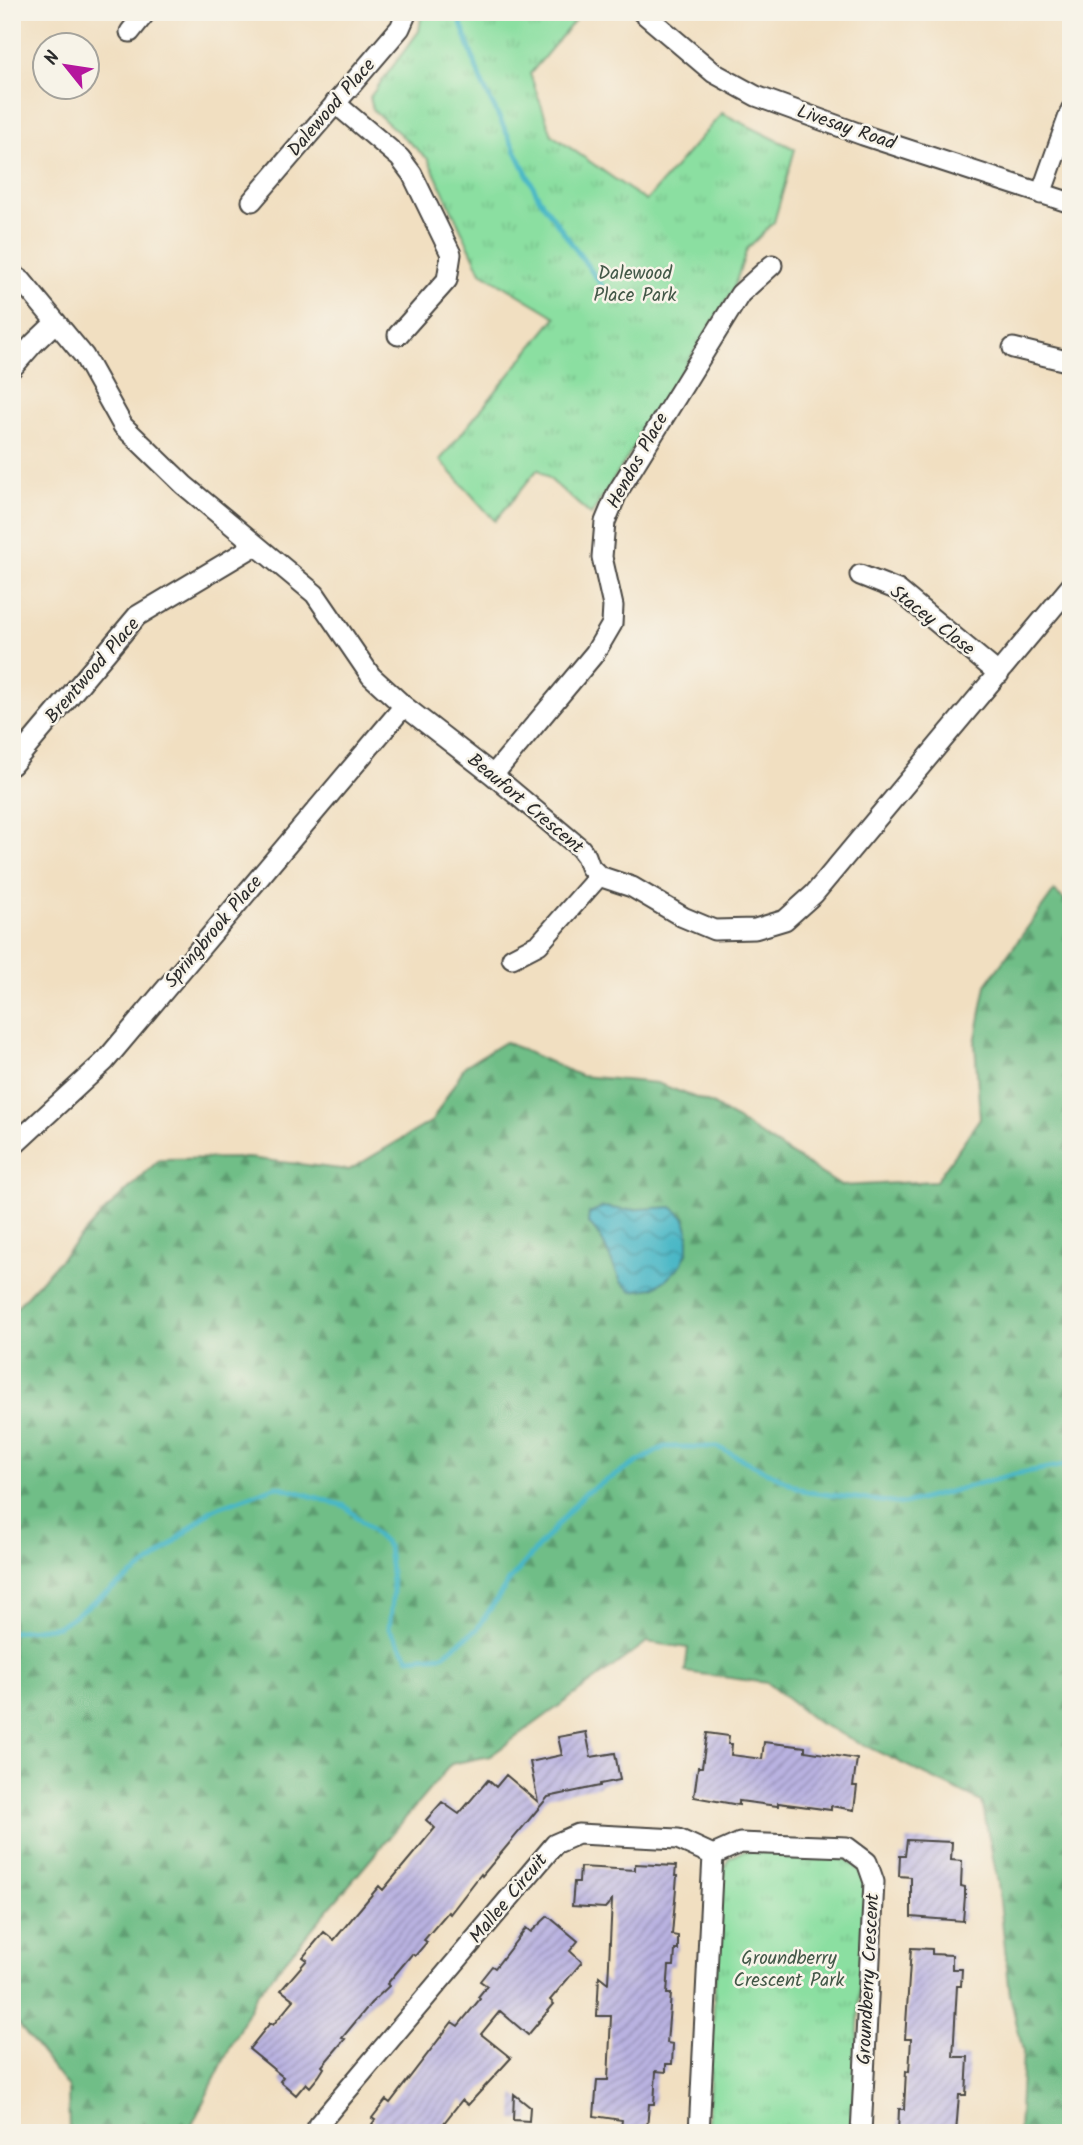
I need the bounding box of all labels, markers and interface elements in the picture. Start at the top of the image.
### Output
north arrow [32,32,102,102]
text: N [37,46,69,71]
street label: Dalewood Place [281,52,384,164]
street label: Livesay Road [792,97,900,159]
park label: Dalewood Place Park [594,259,677,311]
street label: Hendos Place [599,407,677,515]
street label: Stacey Close [883,578,981,664]
street label: Brentwood Place [38,611,148,731]
street label: Beaufort Crescent [460,746,590,862]
street label: Springbrook Place [158,868,271,995]
street label: Mallee Circuit [462,1847,556,1951]
street label: Groundberry Crescent [850,1892,889,2066]
park label: Groundberry Crescent Park [734,1944,845,1996]

